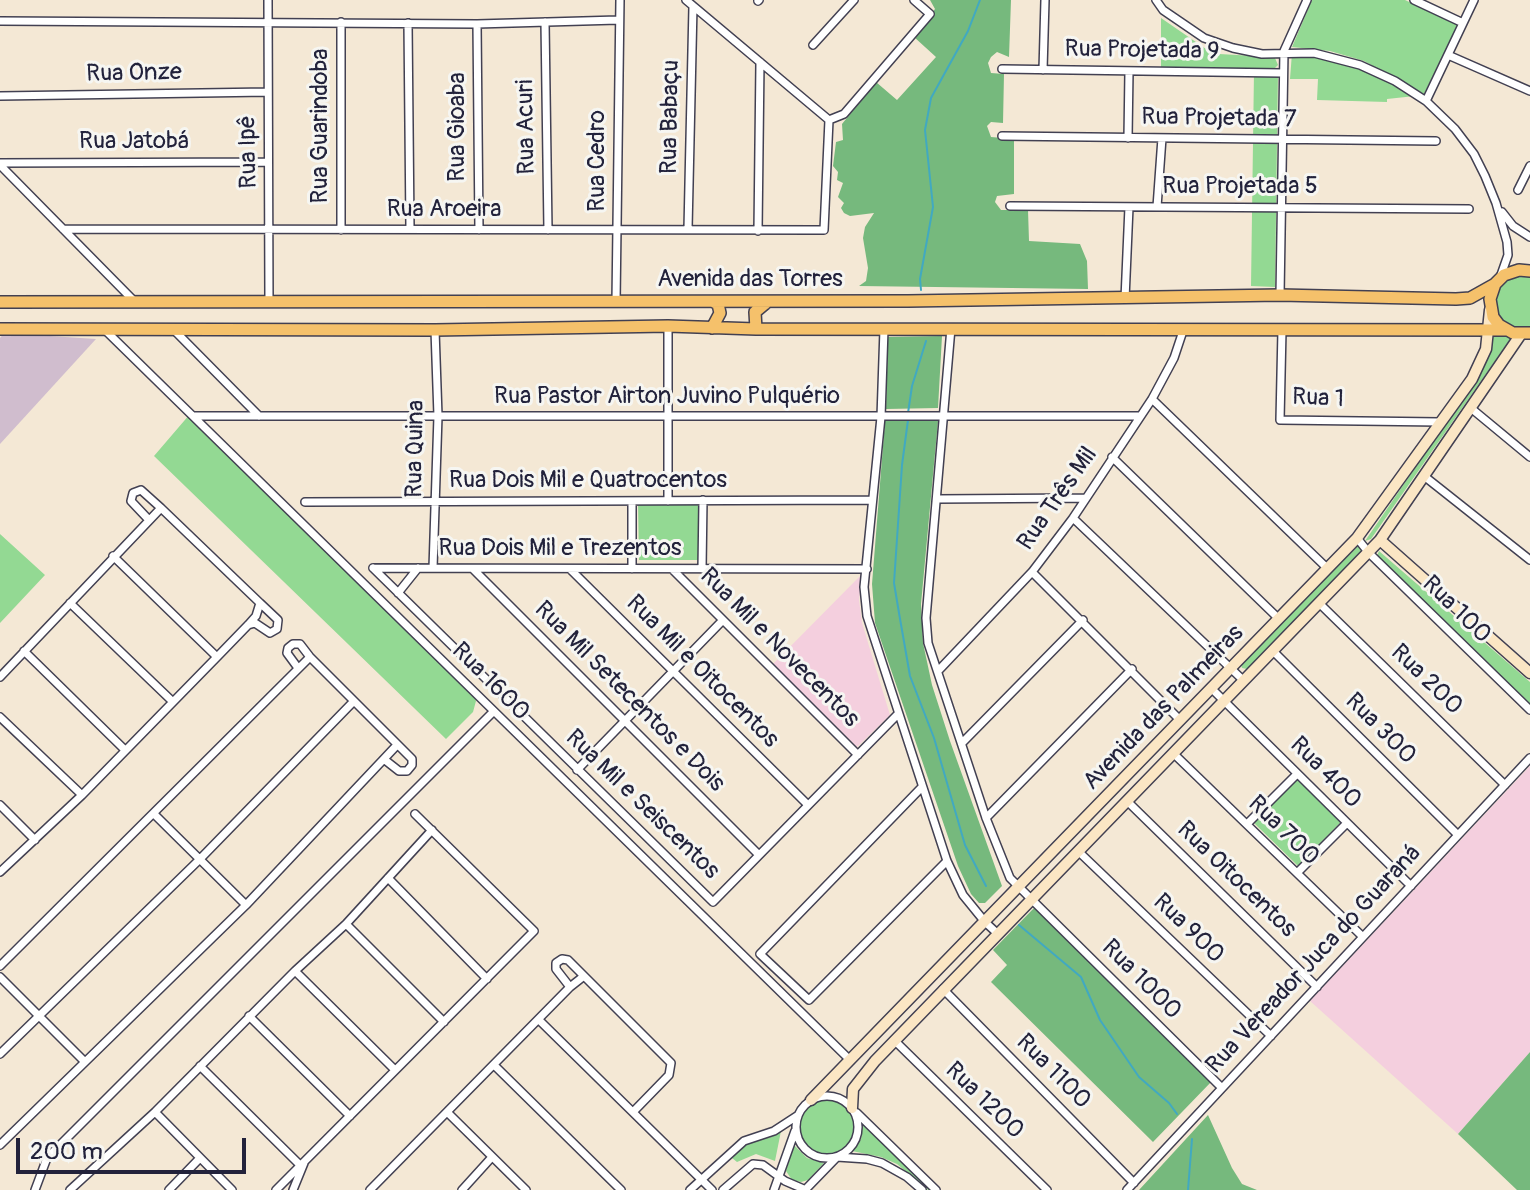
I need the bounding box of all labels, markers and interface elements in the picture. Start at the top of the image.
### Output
street label: Rua Projetada 9 [1064,35,1220,67]
street label: Rua Guarindoba [307,49,335,203]
street label: Rua Onze [86,59,182,89]
street label: Rua Babaçu [656,59,686,175]
street label: Rua Gioaba [444,72,472,182]
street label: Rua Acuri [512,79,542,175]
street label: Rua Projetada 7 [1141,103,1297,135]
street label: Rua Cedro [584,110,612,212]
street label: Rua Ipê [234,115,264,189]
street label: Rua Jatobá [79,128,189,156]
street label: Rua Projetada 5 [1162,173,1318,201]
street label: Rua Aroeira [387,196,501,224]
street label: Avenida das Torres [657,266,843,294]
street label: Rua Pastor Airton Juvino Pulquério [494,383,840,411]
street label: Rua 1 [1291,383,1345,415]
street label: Rua Quina [401,400,431,498]
street label: Rua Três Mil [1012,442,1104,556]
street label: Rua Dois Mil e Quatrocentos [449,467,727,495]
street label: Rua Dois Mil e Trezentos [439,535,681,563]
street label: Rua Mil e Novecentos [693,562,865,734]
street label: Rua 100 [1416,570,1496,650]
street label: Rua Mil e Oitocentos [620,590,784,754]
street label: Rua Mil Setecentos e Dois [528,596,730,798]
street label: Avenida das Palmeiras [1078,620,1250,796]
street label: Rua 1600 [445,637,535,727]
street label: Rua 200 [1384,639,1468,721]
street label: Rua 300 [1339,688,1421,770]
street label: Rua Mil e Seiscentos [559,724,725,886]
street label: Rua 400 [1283,731,1367,815]
street label: Rua 700 [1241,790,1325,872]
street label: Rua Oitocentos [1170,816,1302,944]
street label: Rua Vereador Juca do Guaraná [1200,840,1428,1080]
street label: Rua 900 [1147,888,1229,970]
street label: Rua 1000 [1095,934,1187,1026]
street label: Rua 1100 [1010,1029,1096,1115]
street label: Rua 1200 [939,1057,1029,1145]
scale bar [20,1122,250,1172]
text: 200 m [30,1137,103,1166]

